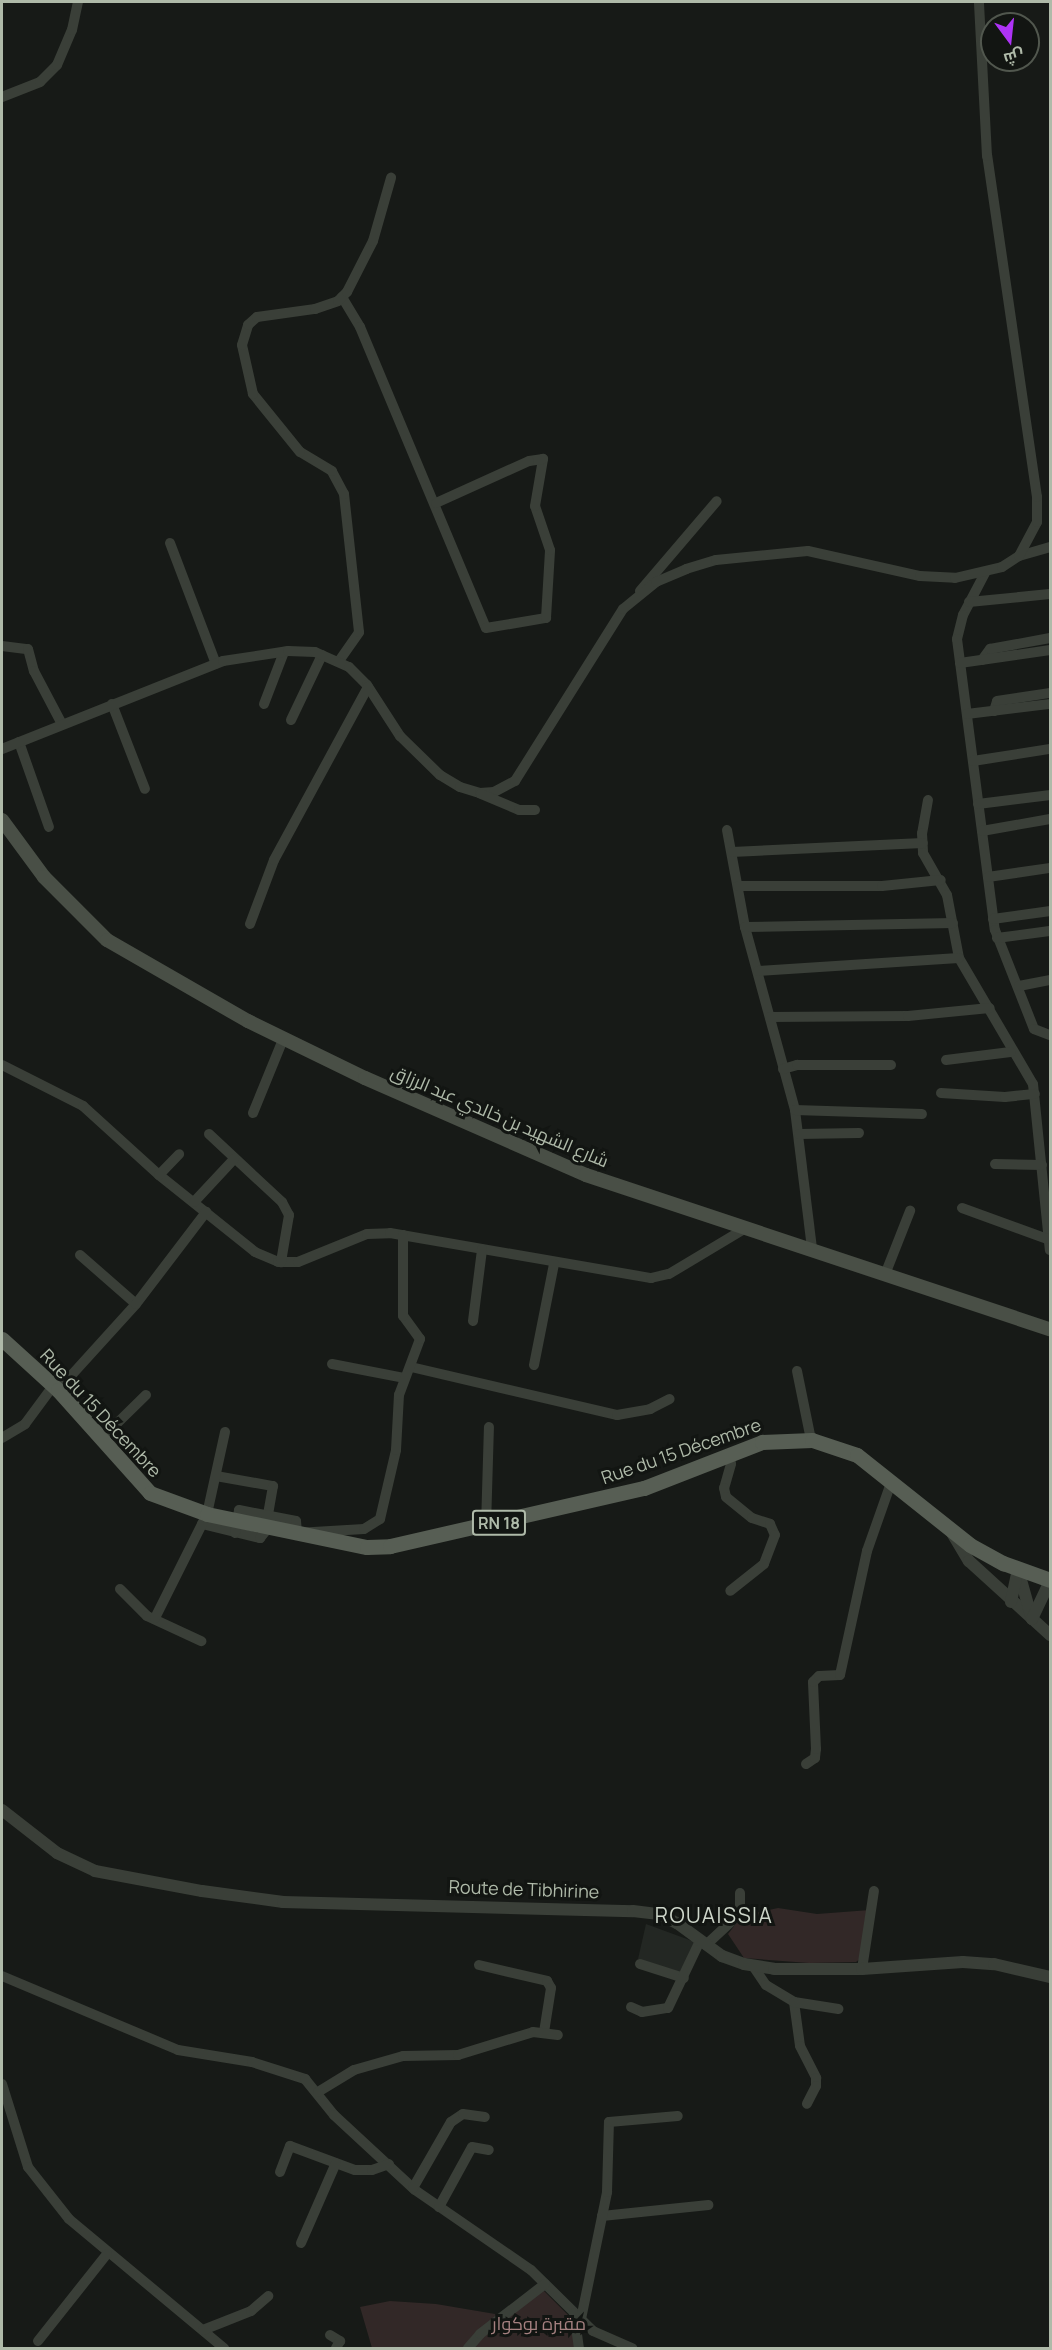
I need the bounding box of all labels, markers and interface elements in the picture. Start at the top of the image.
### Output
north arrow [980,12,1040,72]
text: ش [1001,44,1027,71]
street label: شارع الشهيد بن خالدي عبد الرزاق [388,1060,612,1172]
street label: Rue du 15 Décembre [36,1344,166,1482]
street label: Rue du 15 Décembre [598,1414,764,1488]
road number: RN 18 [470,1510,528,1536]
street label: Route de Tibhirine [448,1876,600,1902]
district label: ROUAISSIA [655,1902,773,1928]
park label: مقبرة بوكوار [492,2312,586,2334]

